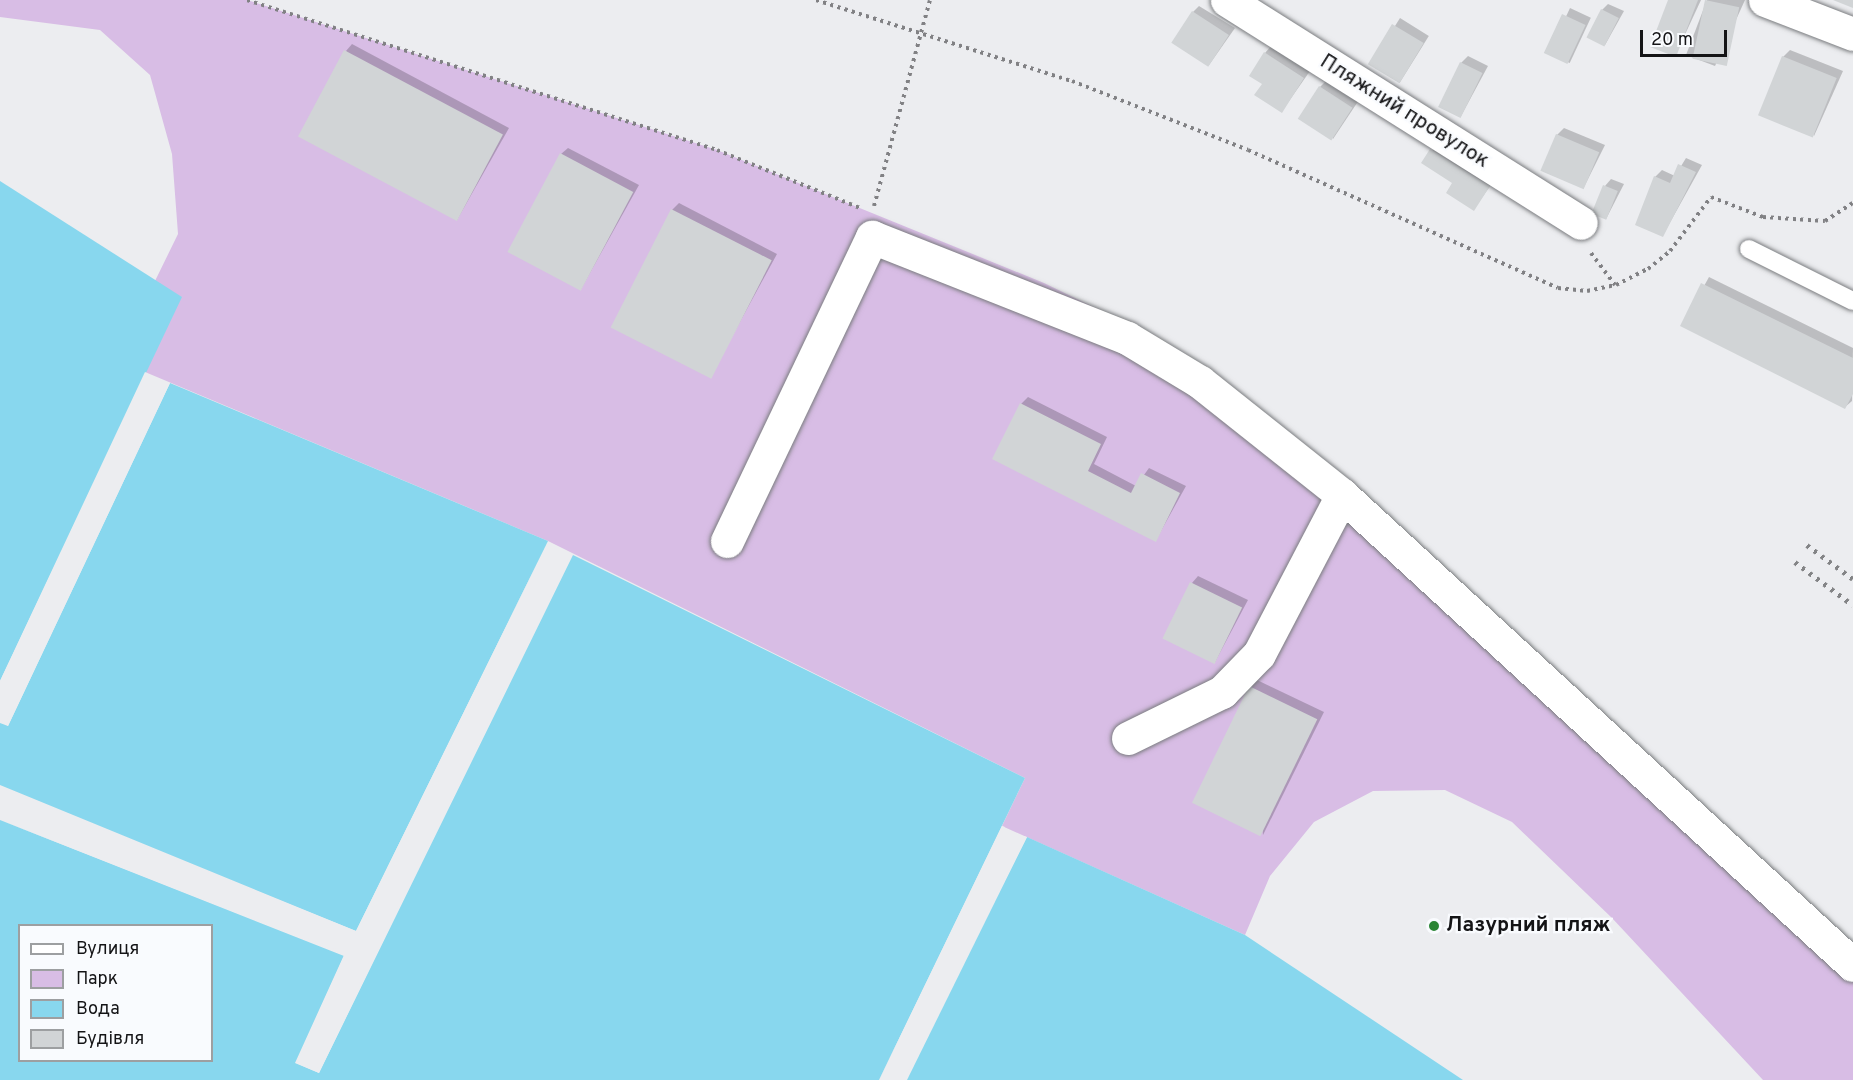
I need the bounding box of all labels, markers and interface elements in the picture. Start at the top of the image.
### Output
scale bar [1643,18,1730,56]
text: 20 m [1651,29,1693,52]
street label: Пляжний провулок [1315,50,1493,174]
place label: Лазурний пляж [1446,913,1611,939]
marker: Лазурний пляж [1427,919,1441,933]
legend [18,924,213,1062]
text: Вулиця [76,938,139,961]
text: Парк [76,968,118,991]
text: Вода [76,998,120,1021]
text: Будівля [76,1028,144,1051]

